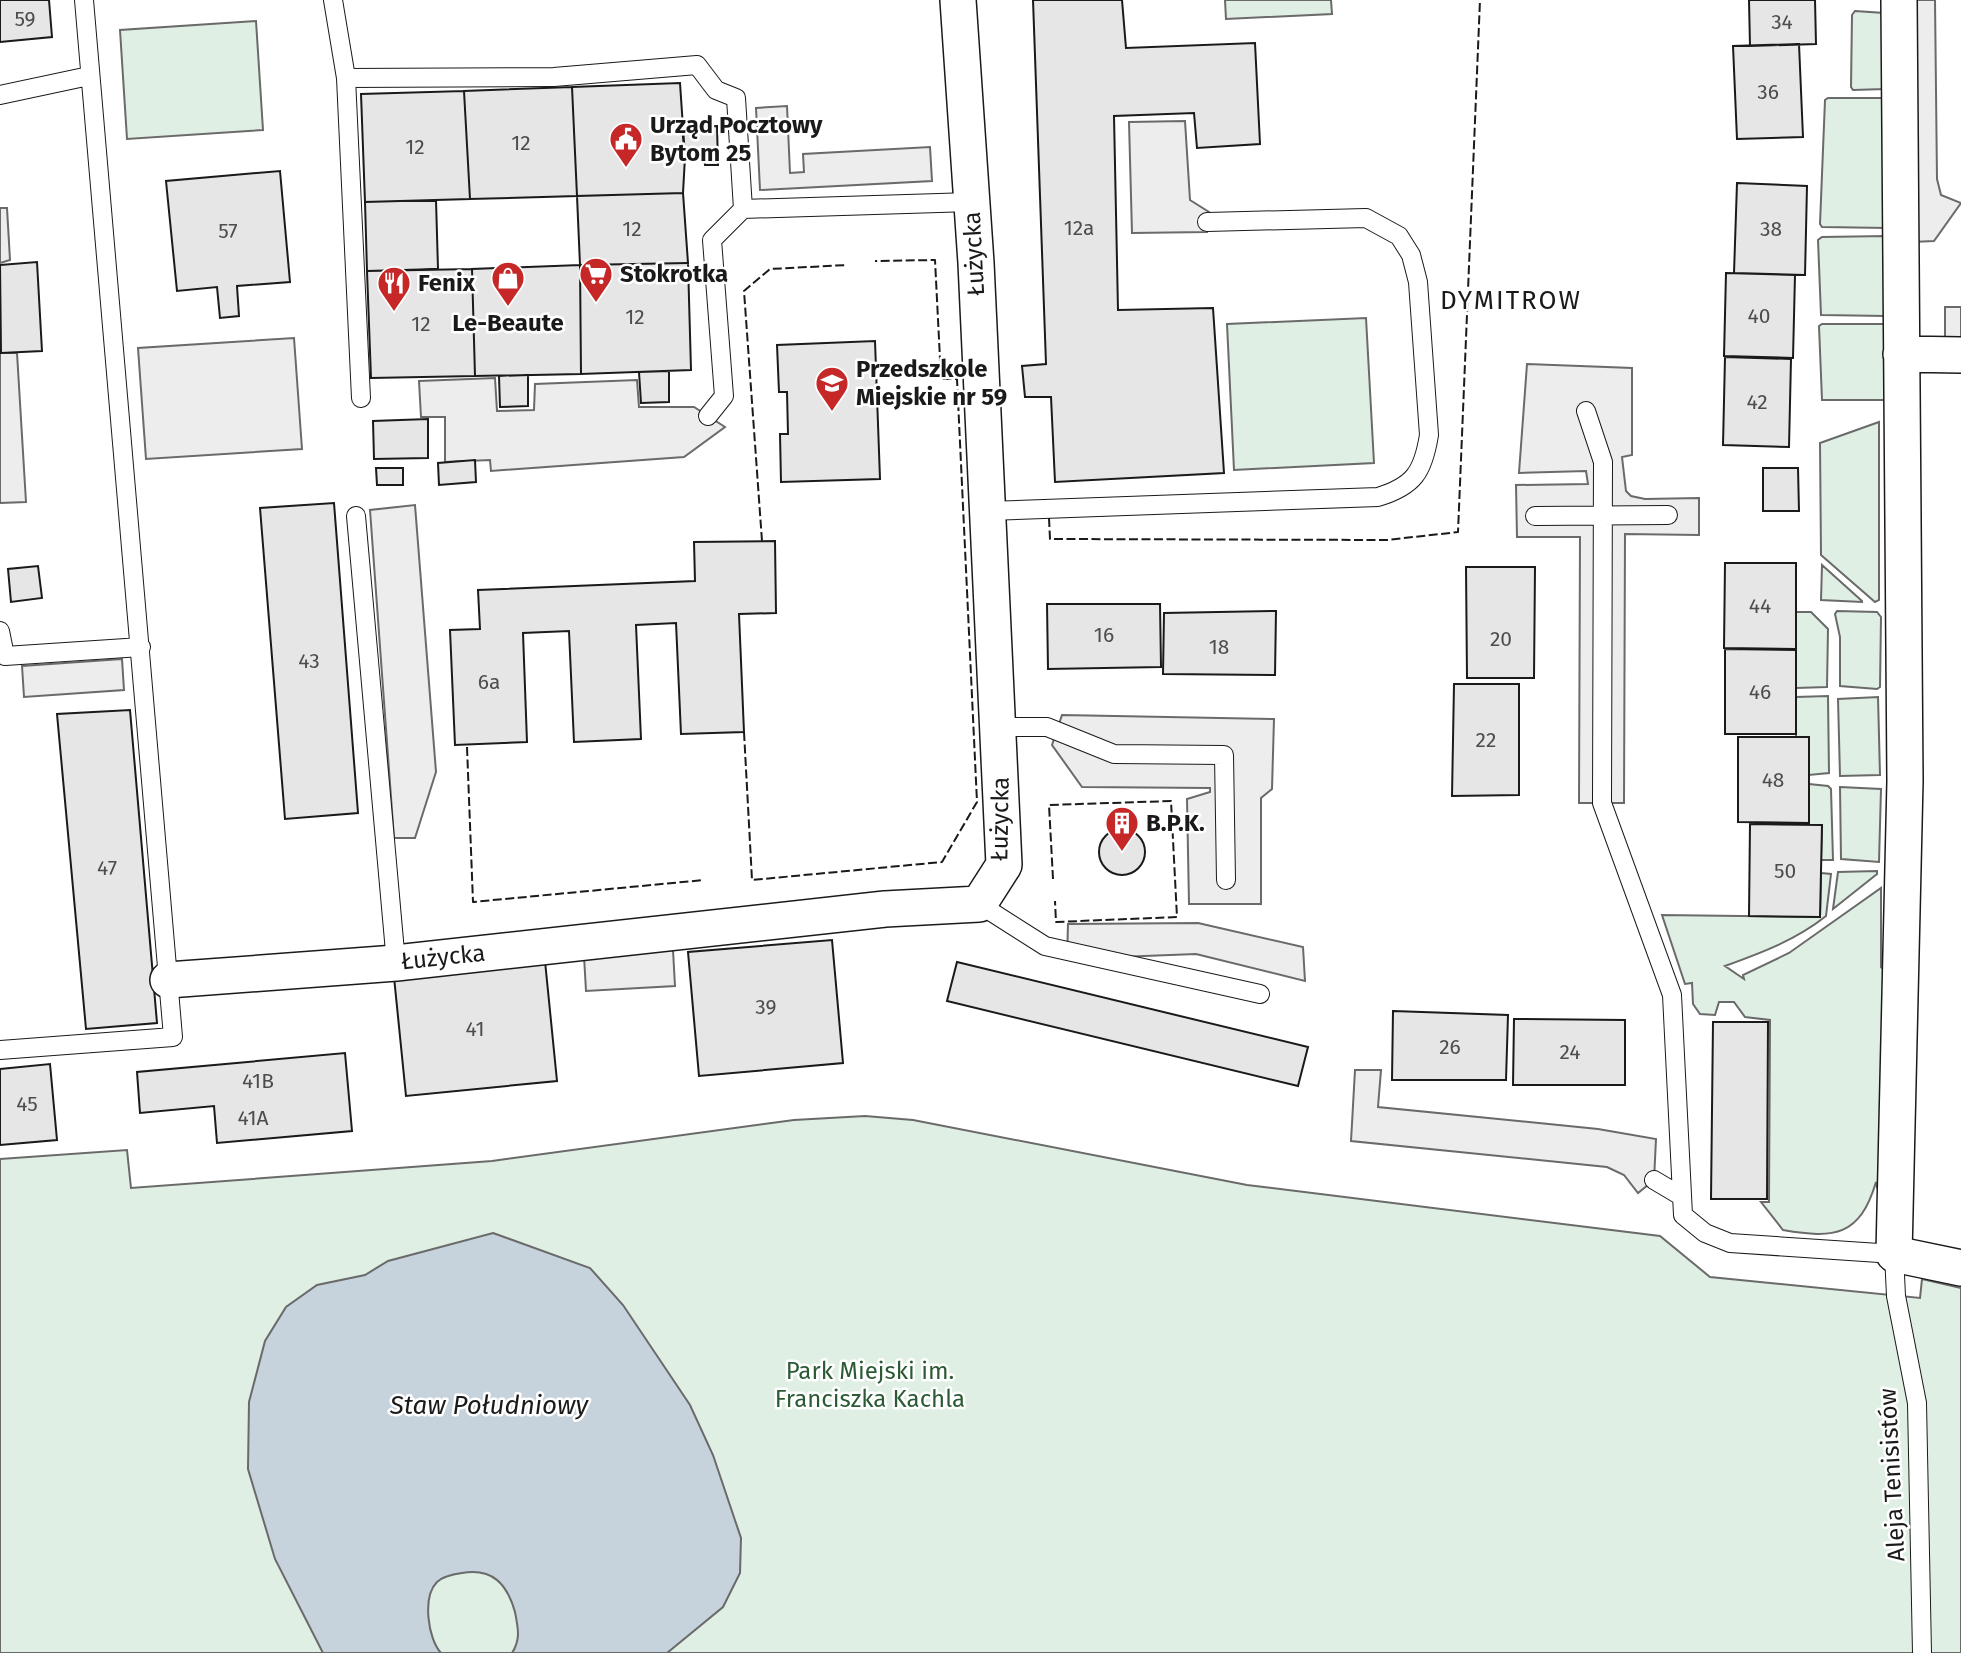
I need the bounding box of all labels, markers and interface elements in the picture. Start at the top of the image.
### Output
house number: 59 [14,6,36,32]
house number: 34 [1771,9,1793,35]
house number: 36 [1757,79,1779,105]
place label: Urząd Pocztowy Bytom 25 [650,111,823,167]
public building icon: Urząd Pocztowy Bytom 25 [607,120,645,169]
house number: 12 [511,130,531,156]
house number: 12 [405,134,425,160]
street label: Łużycka [958,211,990,297]
house number: 12a [1064,215,1094,241]
house number: 12 [622,216,642,242]
house number: 38 [1760,216,1782,242]
house number: 57 [218,218,238,244]
supermarket icon: Stokrotka [577,255,615,304]
shop icon: Le-Beaute [489,259,527,308]
place label: Stokrotka [620,260,728,288]
restaurant icon: Fenix [375,264,413,313]
place label: Fenix [418,269,476,297]
district label: DYMITROW [1440,285,1582,316]
house number: 40 [1748,303,1770,329]
house number: 12 [625,304,645,330]
place label: Le-Beaute [452,309,564,337]
house number: 12 [411,311,431,337]
place label: Przedszkole Miejskie nr 59 [856,355,1007,411]
school or university icon: Przedszkole Miejskie nr 59 [813,364,851,413]
house number: 42 [1746,389,1768,415]
house number: 44 [1749,593,1771,619]
house number: 16 [1094,622,1114,648]
house number: 20 [1490,626,1512,652]
house number: 18 [1209,634,1229,660]
house number: 43 [298,648,320,674]
house number: 6a [478,669,500,695]
house number: 46 [1749,679,1771,705]
house number: 22 [1476,727,1496,753]
house number: 48 [1762,767,1784,793]
street label: Łużycka [985,776,1015,862]
building icon: B.P.K. [1103,804,1141,853]
place label: B.P.K. [1146,809,1205,837]
house number: 47 [97,855,117,881]
house number: 50 [1774,858,1796,884]
street label: Łużycka [399,939,487,975]
house number: 39 [755,994,777,1020]
house number: 41 [465,1016,485,1042]
house number: 26 [1439,1034,1461,1060]
house number: 24 [1560,1039,1581,1065]
house number: 41B [242,1068,274,1094]
house number: 45 [16,1091,38,1117]
house number: 41A [237,1105,269,1131]
park label: Park Miejski im. Franciszka Kachla [775,1357,965,1413]
street label: Aleja Tenisistów [1873,1388,1911,1562]
water label: Staw Południowy [389,1390,590,1421]

